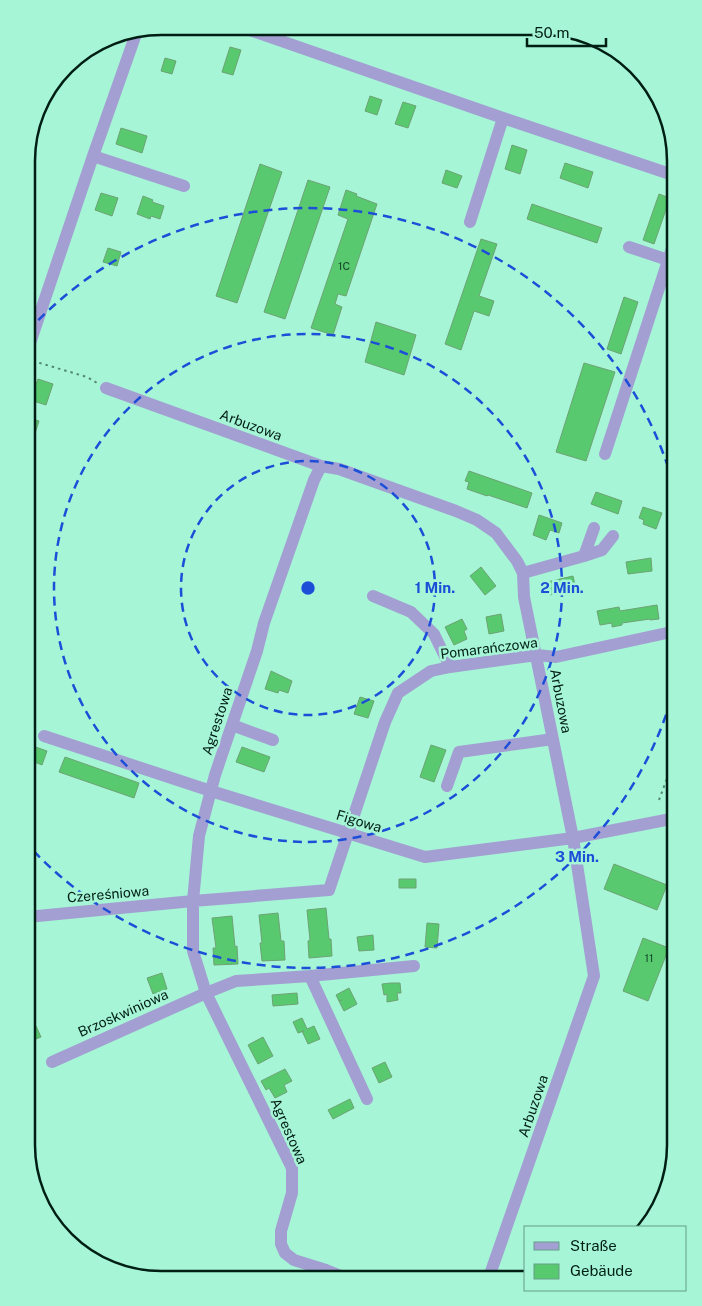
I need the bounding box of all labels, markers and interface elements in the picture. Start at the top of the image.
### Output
scale bar [527,15,606,47]
text: 50 m [534,24,569,41]
house number: 1C [338,260,350,272]
street label: Arbuzowa [218,406,284,444]
centre of rings [299,579,317,597]
text: 1 Min. [415,579,455,596]
text: 2 Min. [540,579,584,596]
street label: Pomarańczowa [439,634,539,662]
street label: Arbuzowa [547,668,575,734]
street label: Agrestowa [199,685,235,757]
street label: Figowa [334,807,384,835]
text: 3 Min. [555,848,599,865]
street label: Czereśniowa [66,882,150,906]
house number: 11 [645,952,653,964]
street label: Brzoskwiniowa [75,986,171,1040]
street label: Arbuzowa [515,1073,551,1139]
street label: Agrestowa [267,1096,311,1166]
legend [524,1226,687,1291]
text: Straße [570,1237,617,1254]
text: Gebäude [570,1262,633,1279]

